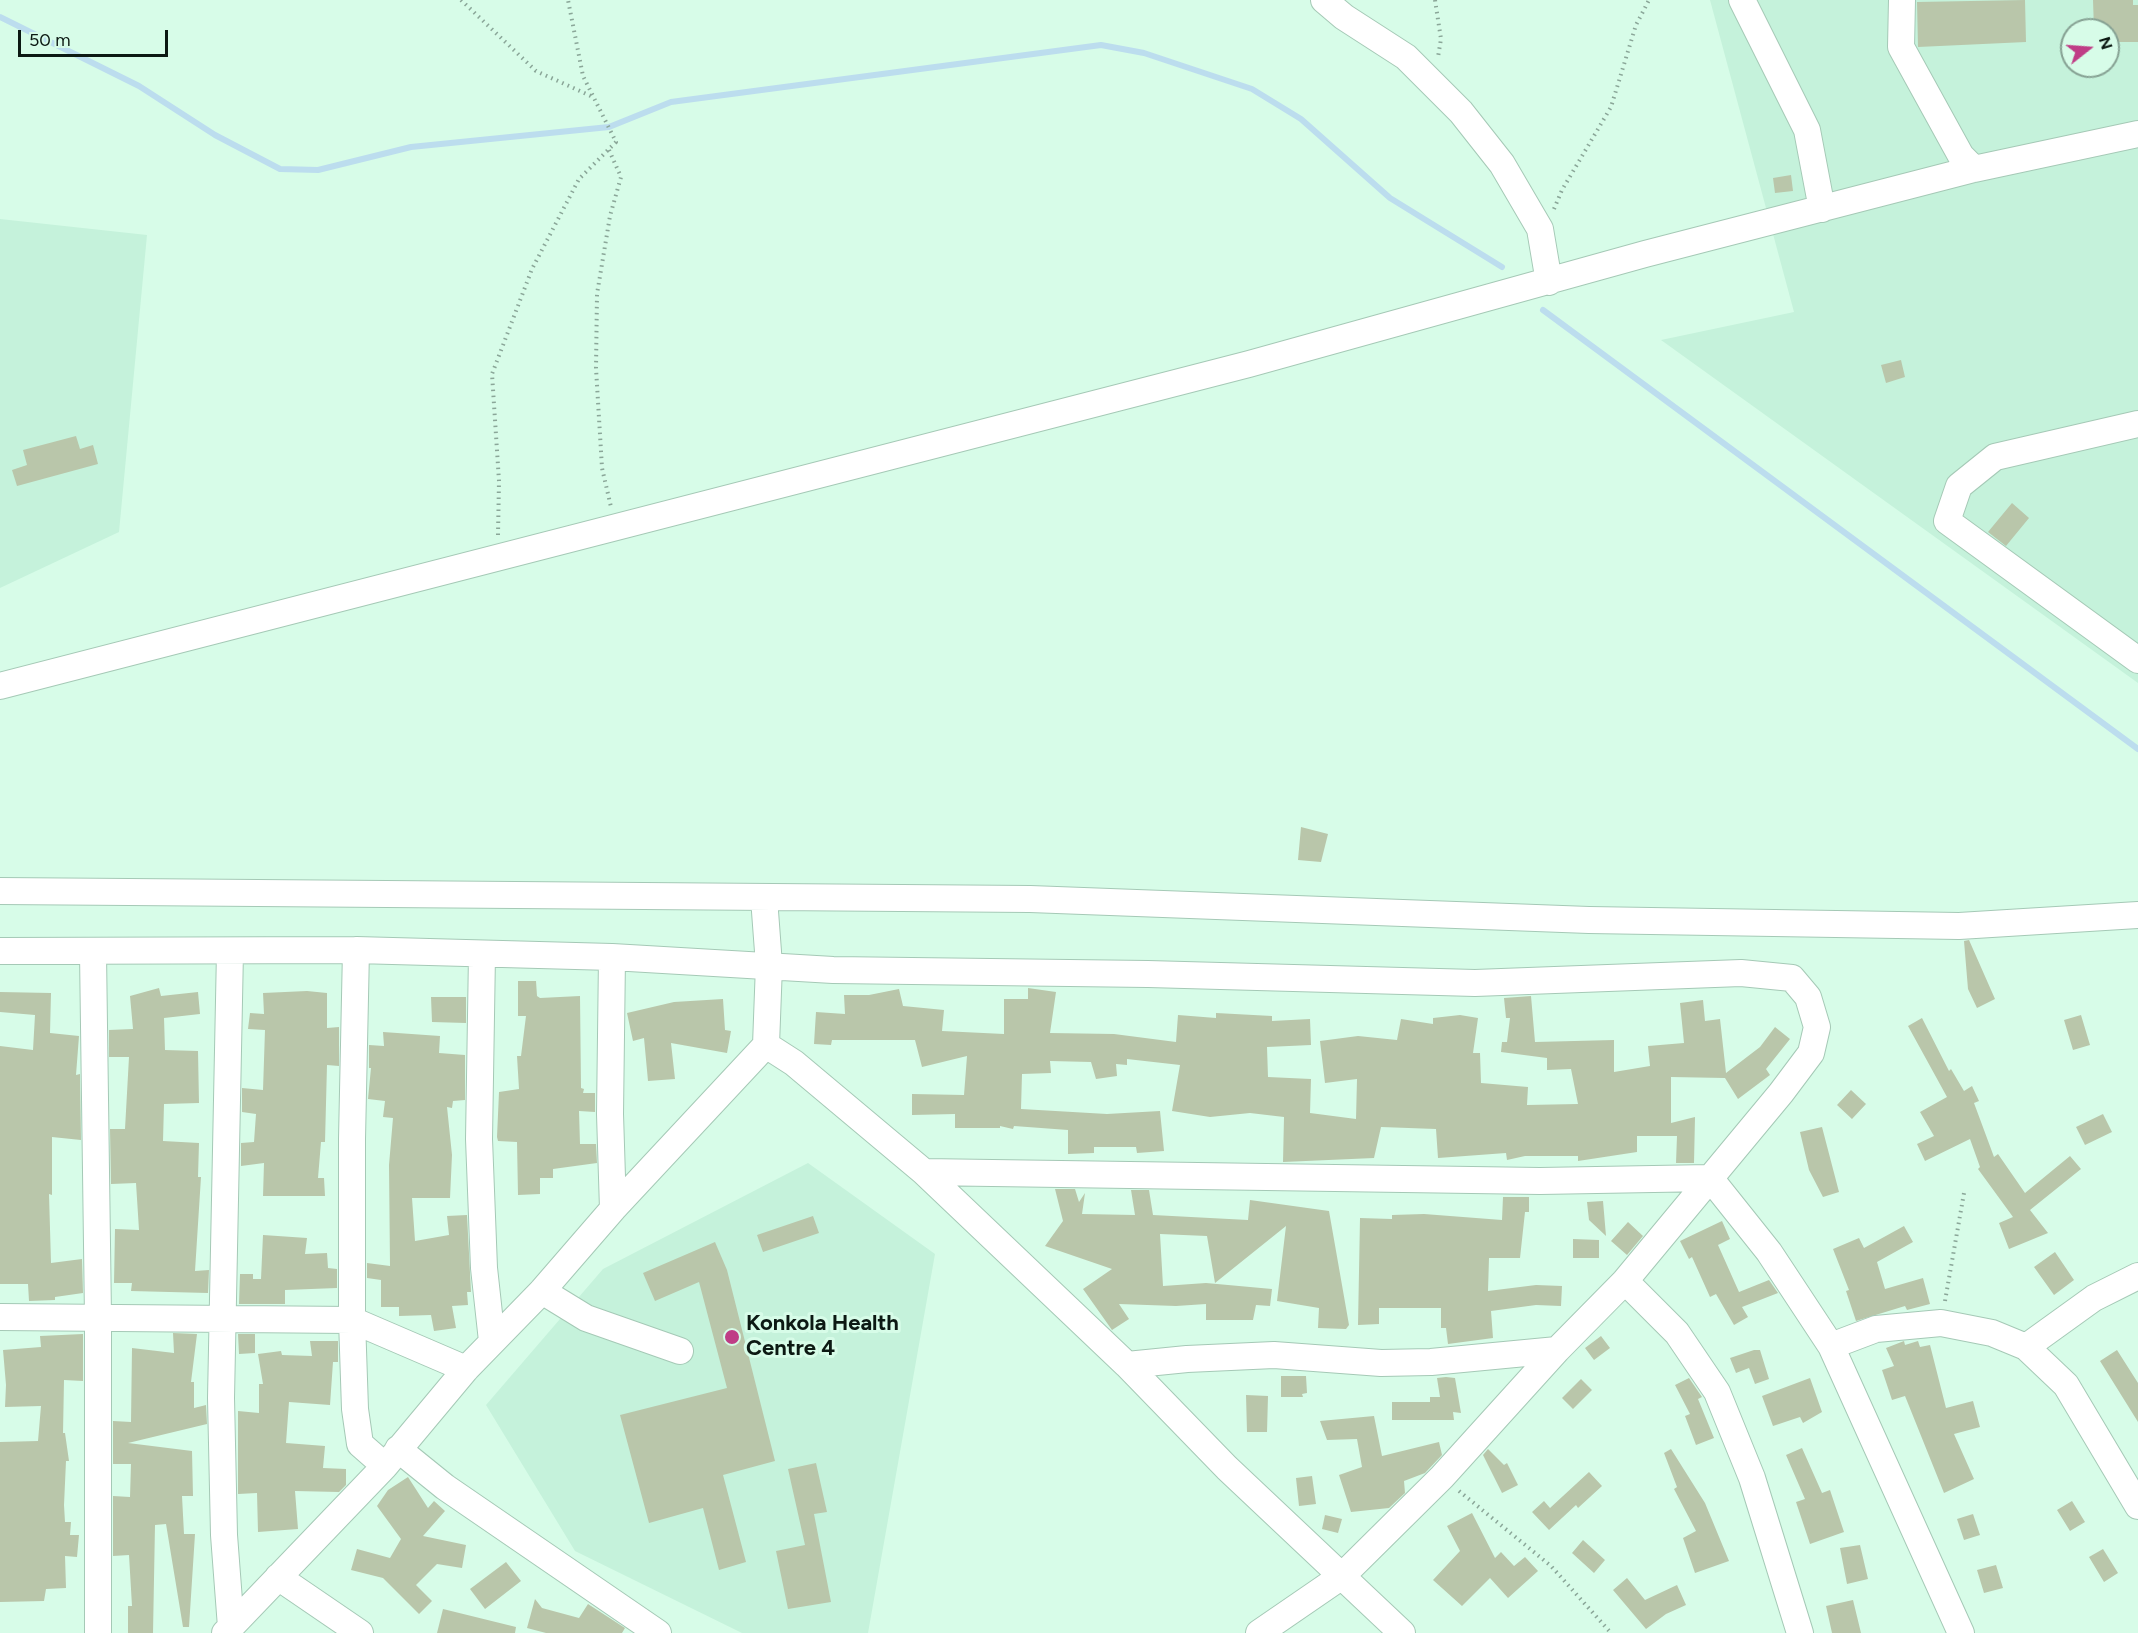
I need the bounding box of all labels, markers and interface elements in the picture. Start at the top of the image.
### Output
scale bar [21,18,171,56]
north arrow [2060,18,2120,78]
text: 50 m [29,29,71,51]
text: N [2095,34,2117,52]
place label: Konkola Health Centre 4 [746,1311,899,1362]
marker: Konkola Health Centre 4 [723,1328,741,1346]

